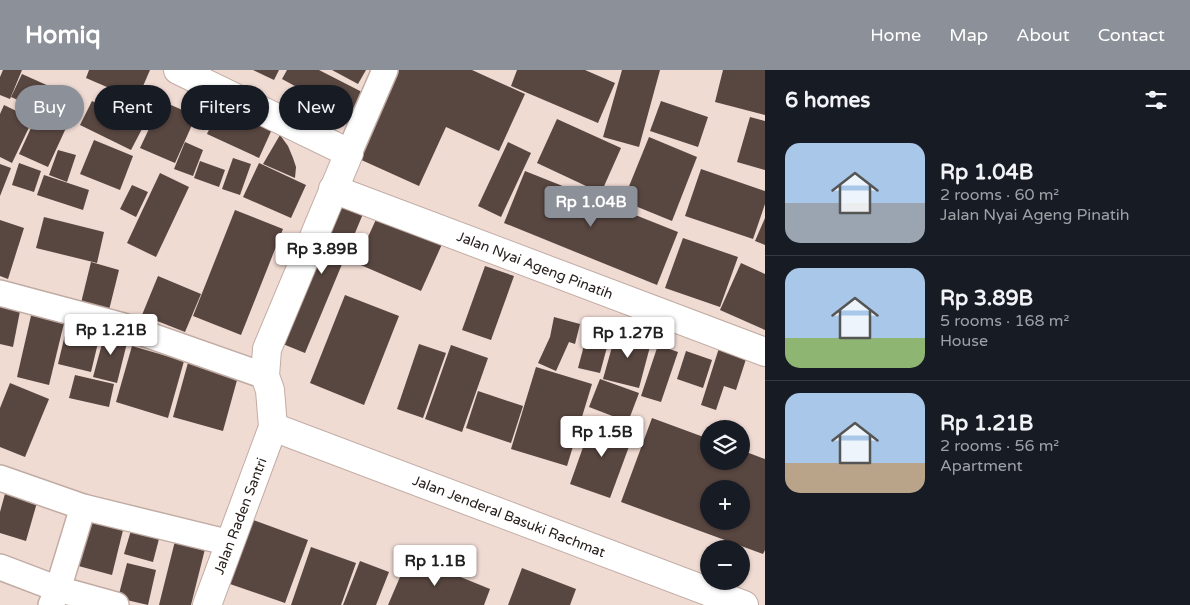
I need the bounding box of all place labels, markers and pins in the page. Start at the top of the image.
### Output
pin: Rp 1.04B [539,186,643,228]
pin: Rp 3.89B [270,232,374,275]
pin: Rp 1.21B [59,314,163,356]
pin: Rp 1.27B [576,316,680,359]
pin: Rp 1.5B [556,416,648,458]
pin: Rp 1.1B [389,544,481,587]

